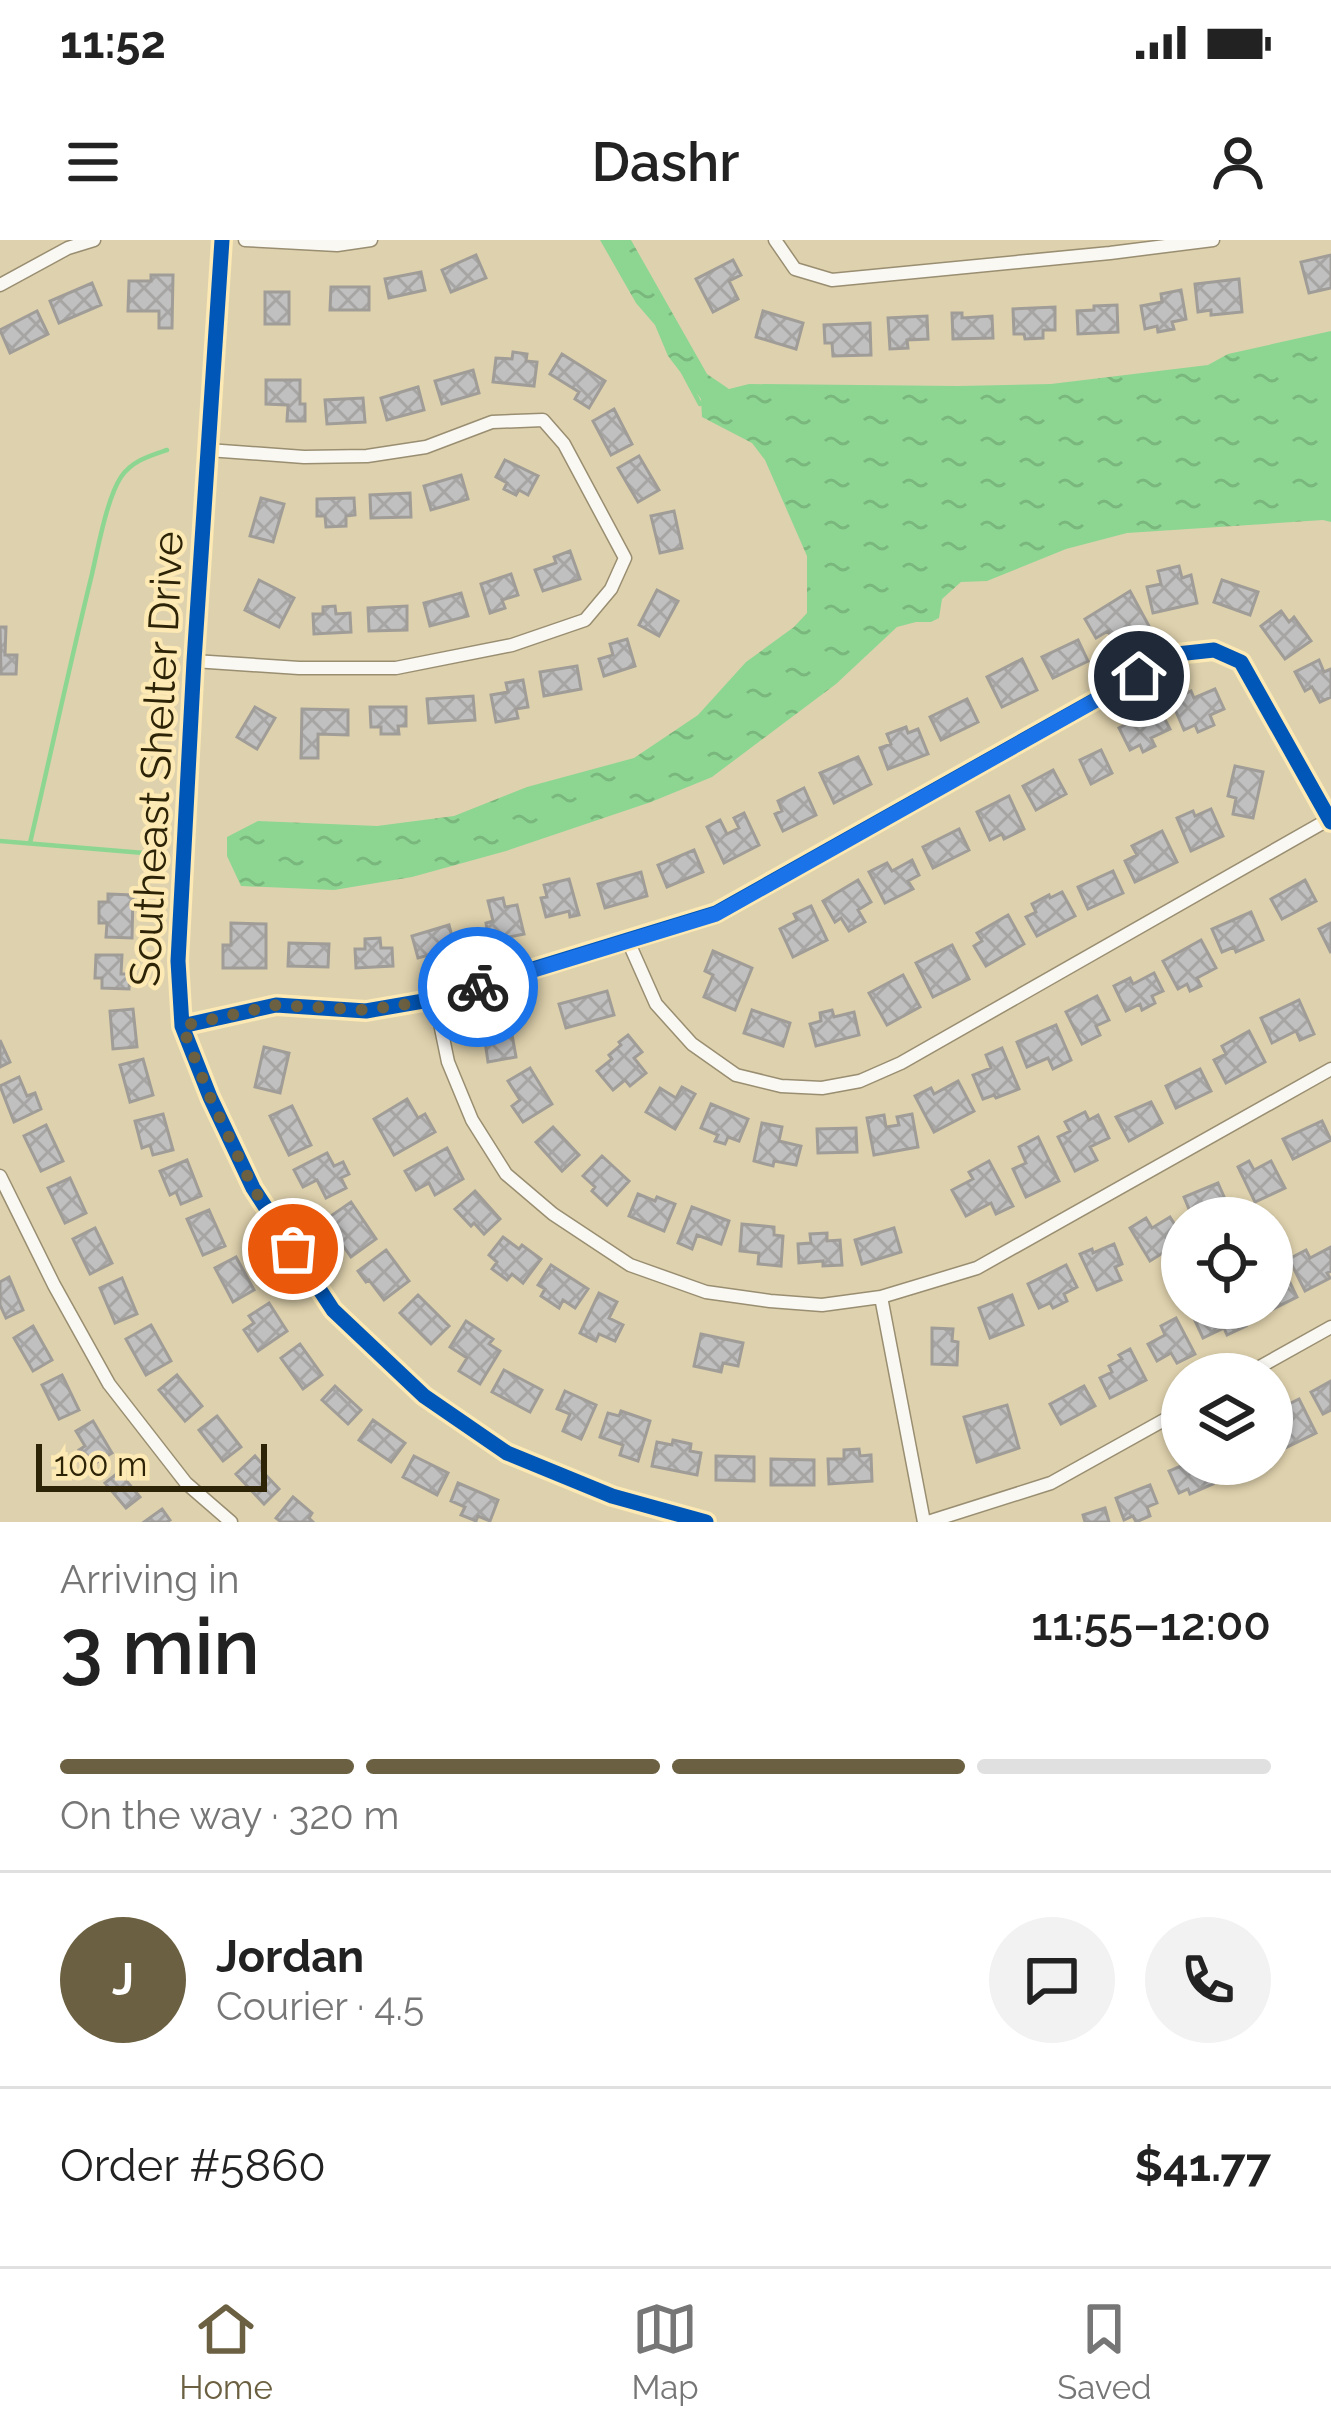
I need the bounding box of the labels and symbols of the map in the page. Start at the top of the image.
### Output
street label: Southeast Shelter Drive [120,530,193,988]
pin [1088,625,1190,727]
courier [418,927,538,1047]
pin [242,1198,344,1300]
scale bar [36,1438,267,1491]

